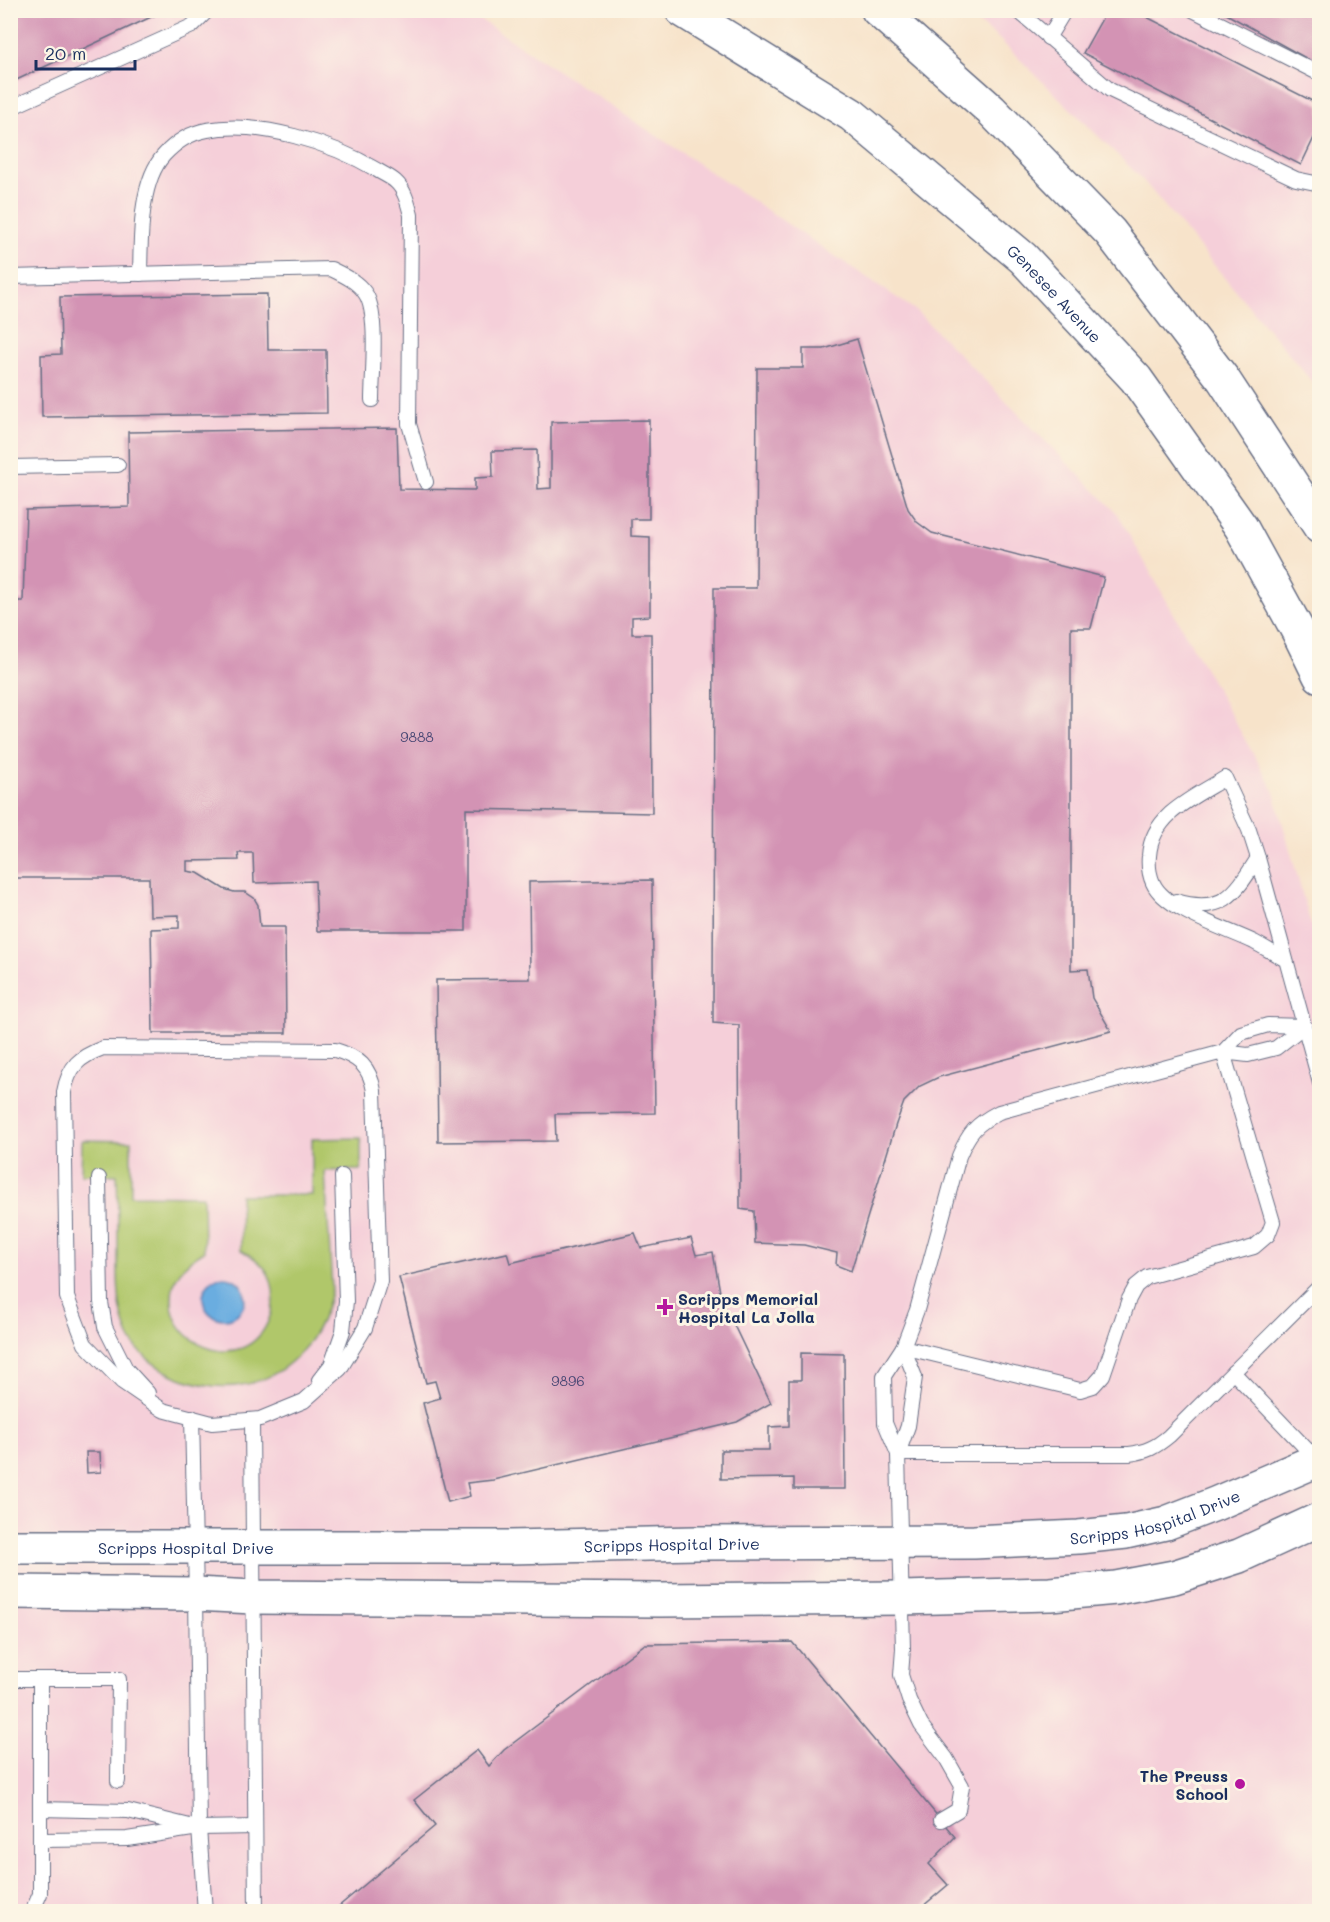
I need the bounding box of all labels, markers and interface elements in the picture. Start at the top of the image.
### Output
scale bar [36,33,135,71]
text: 20 m [45,41,86,65]
street label: Genesee Avenue [1003,239,1107,347]
house number: 9888 [400,727,434,746]
place label: Scripps Memorial Hospital La Jolla [678,1288,818,1327]
marker: Scripps Memorial Hospital La Jolla [656,1298,674,1316]
house number: 9896 [551,1371,585,1390]
street label: Scripps Hospital Drive [1069,1484,1243,1548]
street label: Scripps Hospital Drive [584,1532,760,1556]
street label: Scripps Hospital Drive [98,1537,274,1558]
place label: The Preuss School [1140,1765,1228,1804]
marker: The Preuss School [1233,1777,1247,1791]

